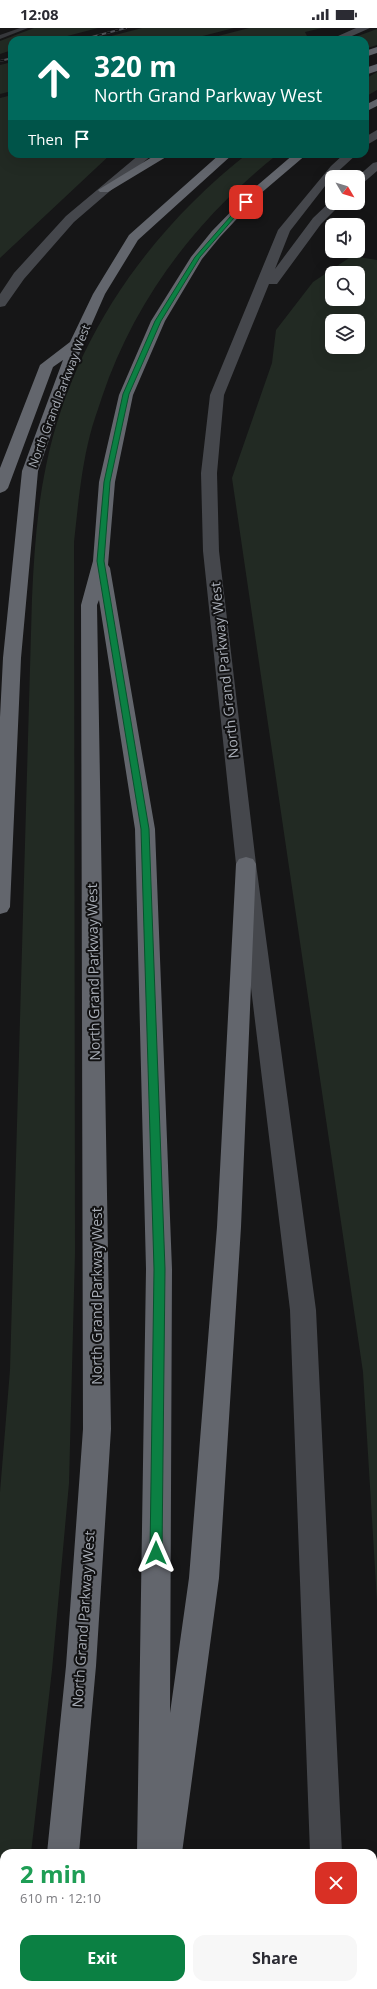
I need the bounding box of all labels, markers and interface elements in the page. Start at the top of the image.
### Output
text: 12:08 [20,4,59,24]
text: 320 m [94,47,177,85]
icon: ahead [28,52,80,104]
text: North Grand Parkway West [94,83,322,107]
icon: arrive [71,128,93,150]
text: Then [28,129,63,149]
north arrow [325,170,365,210]
map controls [325,170,365,354]
pin [229,185,263,219]
icon: arrive [235,191,257,213]
button: sound [325,218,365,258]
button: search [325,266,365,306]
button: layers [325,314,365,354]
street label: North Grand Parkway West [24,322,94,470]
street label: North Grand Parkway West [205,581,243,759]
street label: North Grand Parkway West [82,883,104,1061]
street label: North Grand Parkway West [87,1207,106,1385]
street label: North Grand Parkway West [67,1530,99,1708]
position arrow [135,1532,177,1574]
text: 2 min [20,1857,87,1890]
button: close [315,1862,357,1904]
text: 610 m · 12:10 [20,1889,101,1907]
button: Exit [20,1935,185,1981]
button: Share [193,1935,357,1981]

